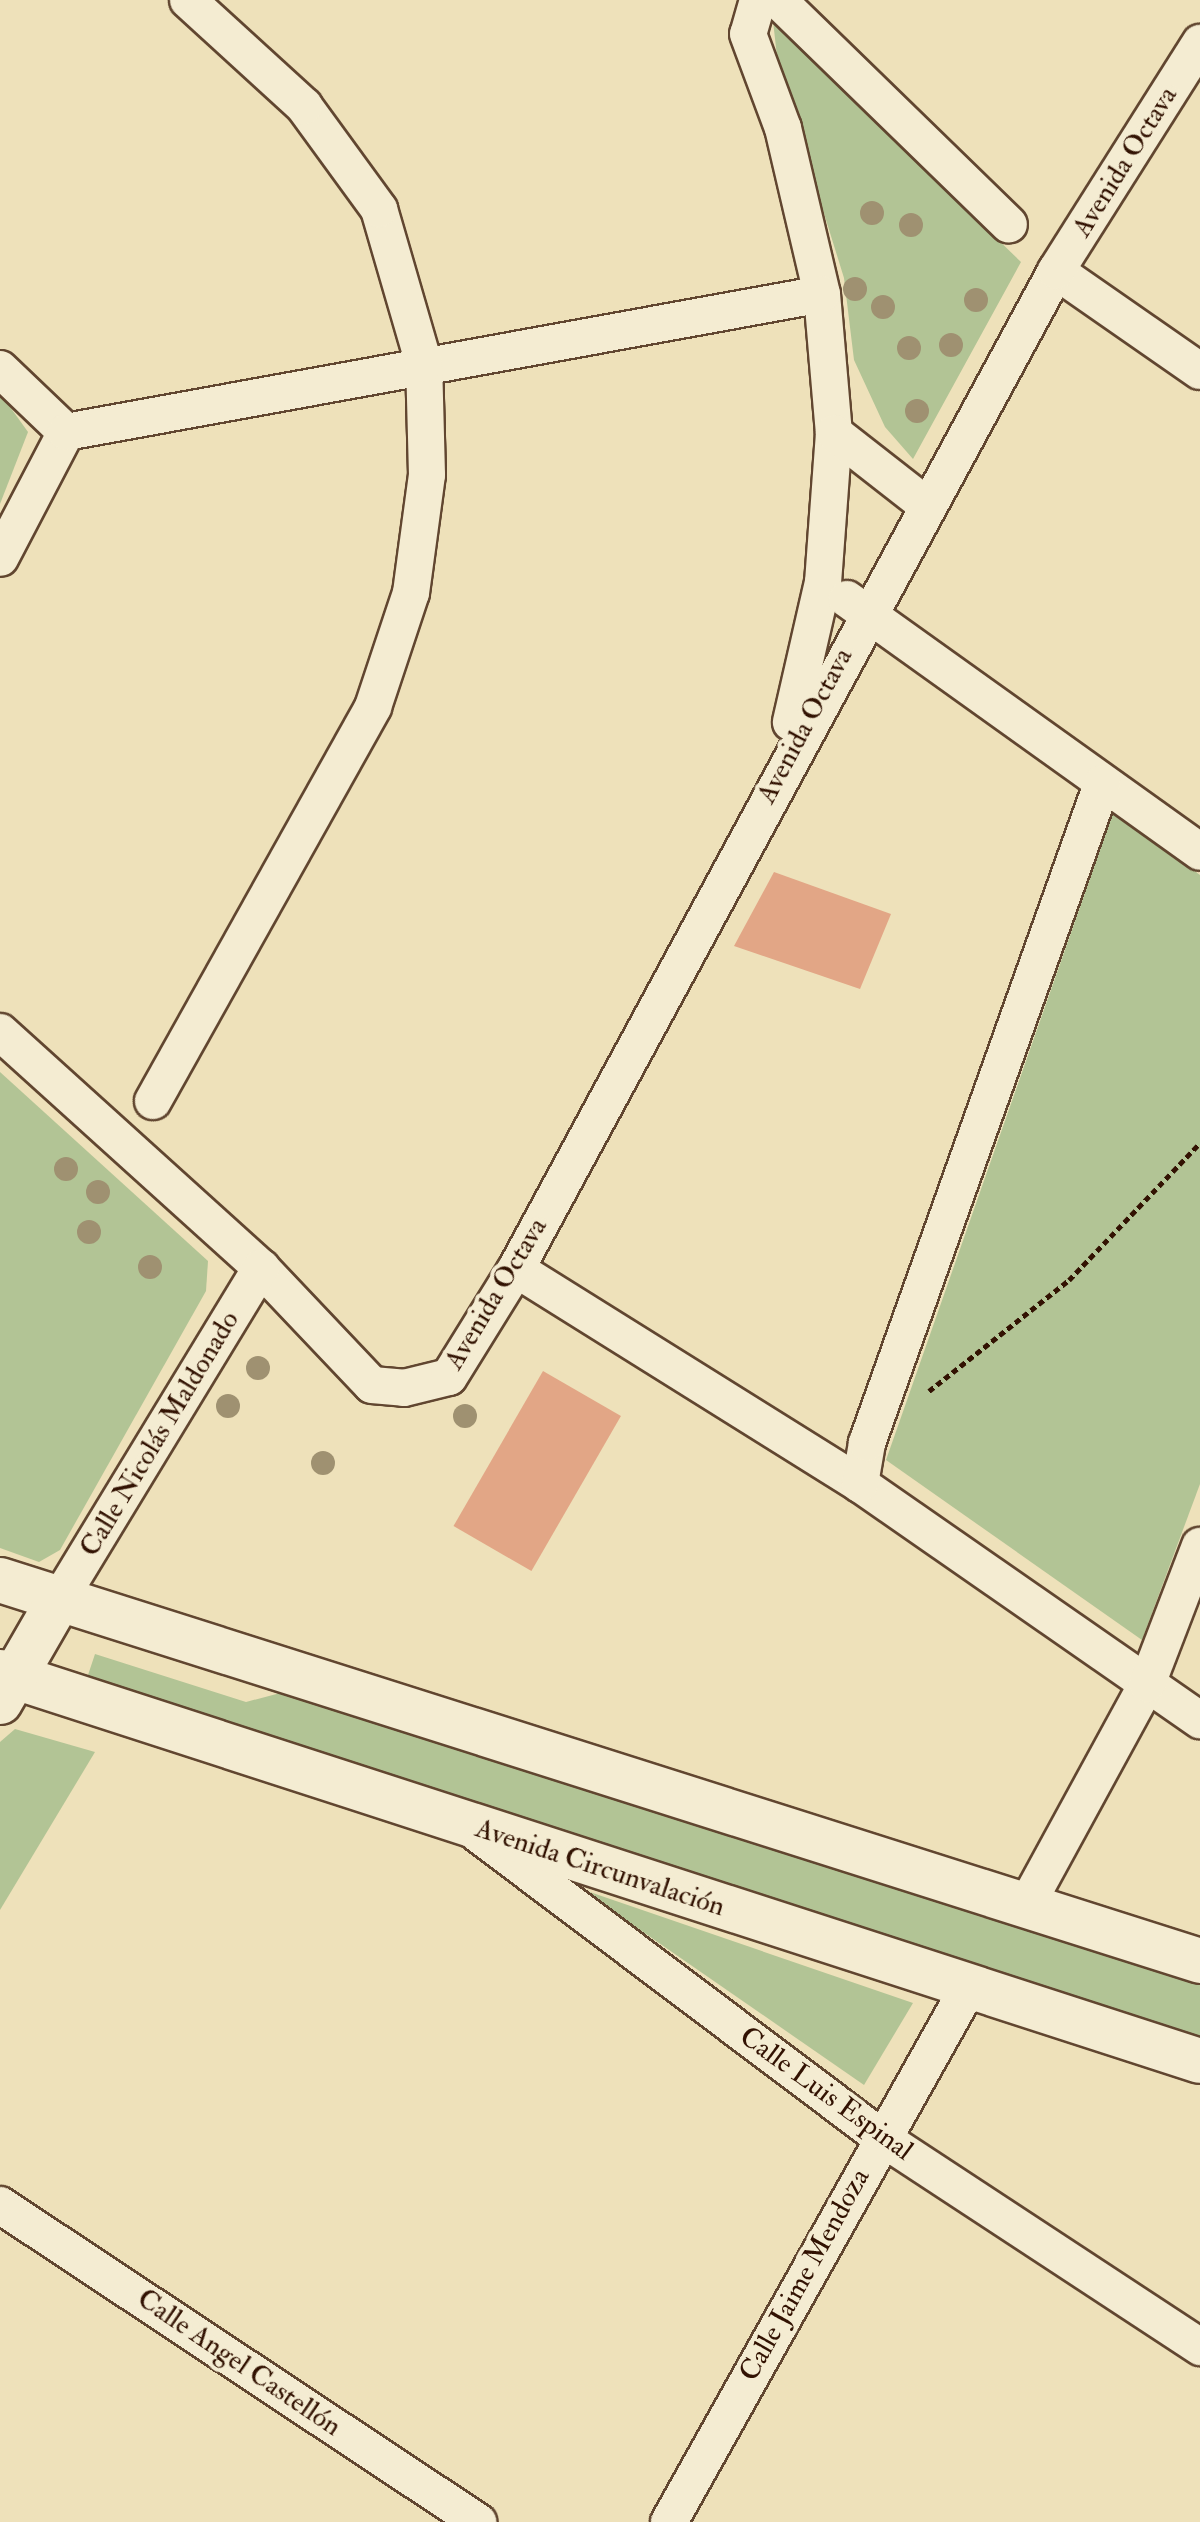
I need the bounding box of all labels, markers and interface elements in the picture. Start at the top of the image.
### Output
street label: Avenida Octava [1065,80,1185,244]
street label: Avenida Octava [750,643,860,809]
street label: Avenida Octava [437,1212,555,1376]
street label: Calle Nicolás Maldonado [73,1305,247,1563]
street label: Avenida Circunvalación [471,1812,729,1924]
street label: Calle Luis Espinal [733,2020,919,2168]
street label: Calle Jaime Mendoza [733,2163,877,2387]
street label: Calle Angel Castellón [131,2282,347,2444]

